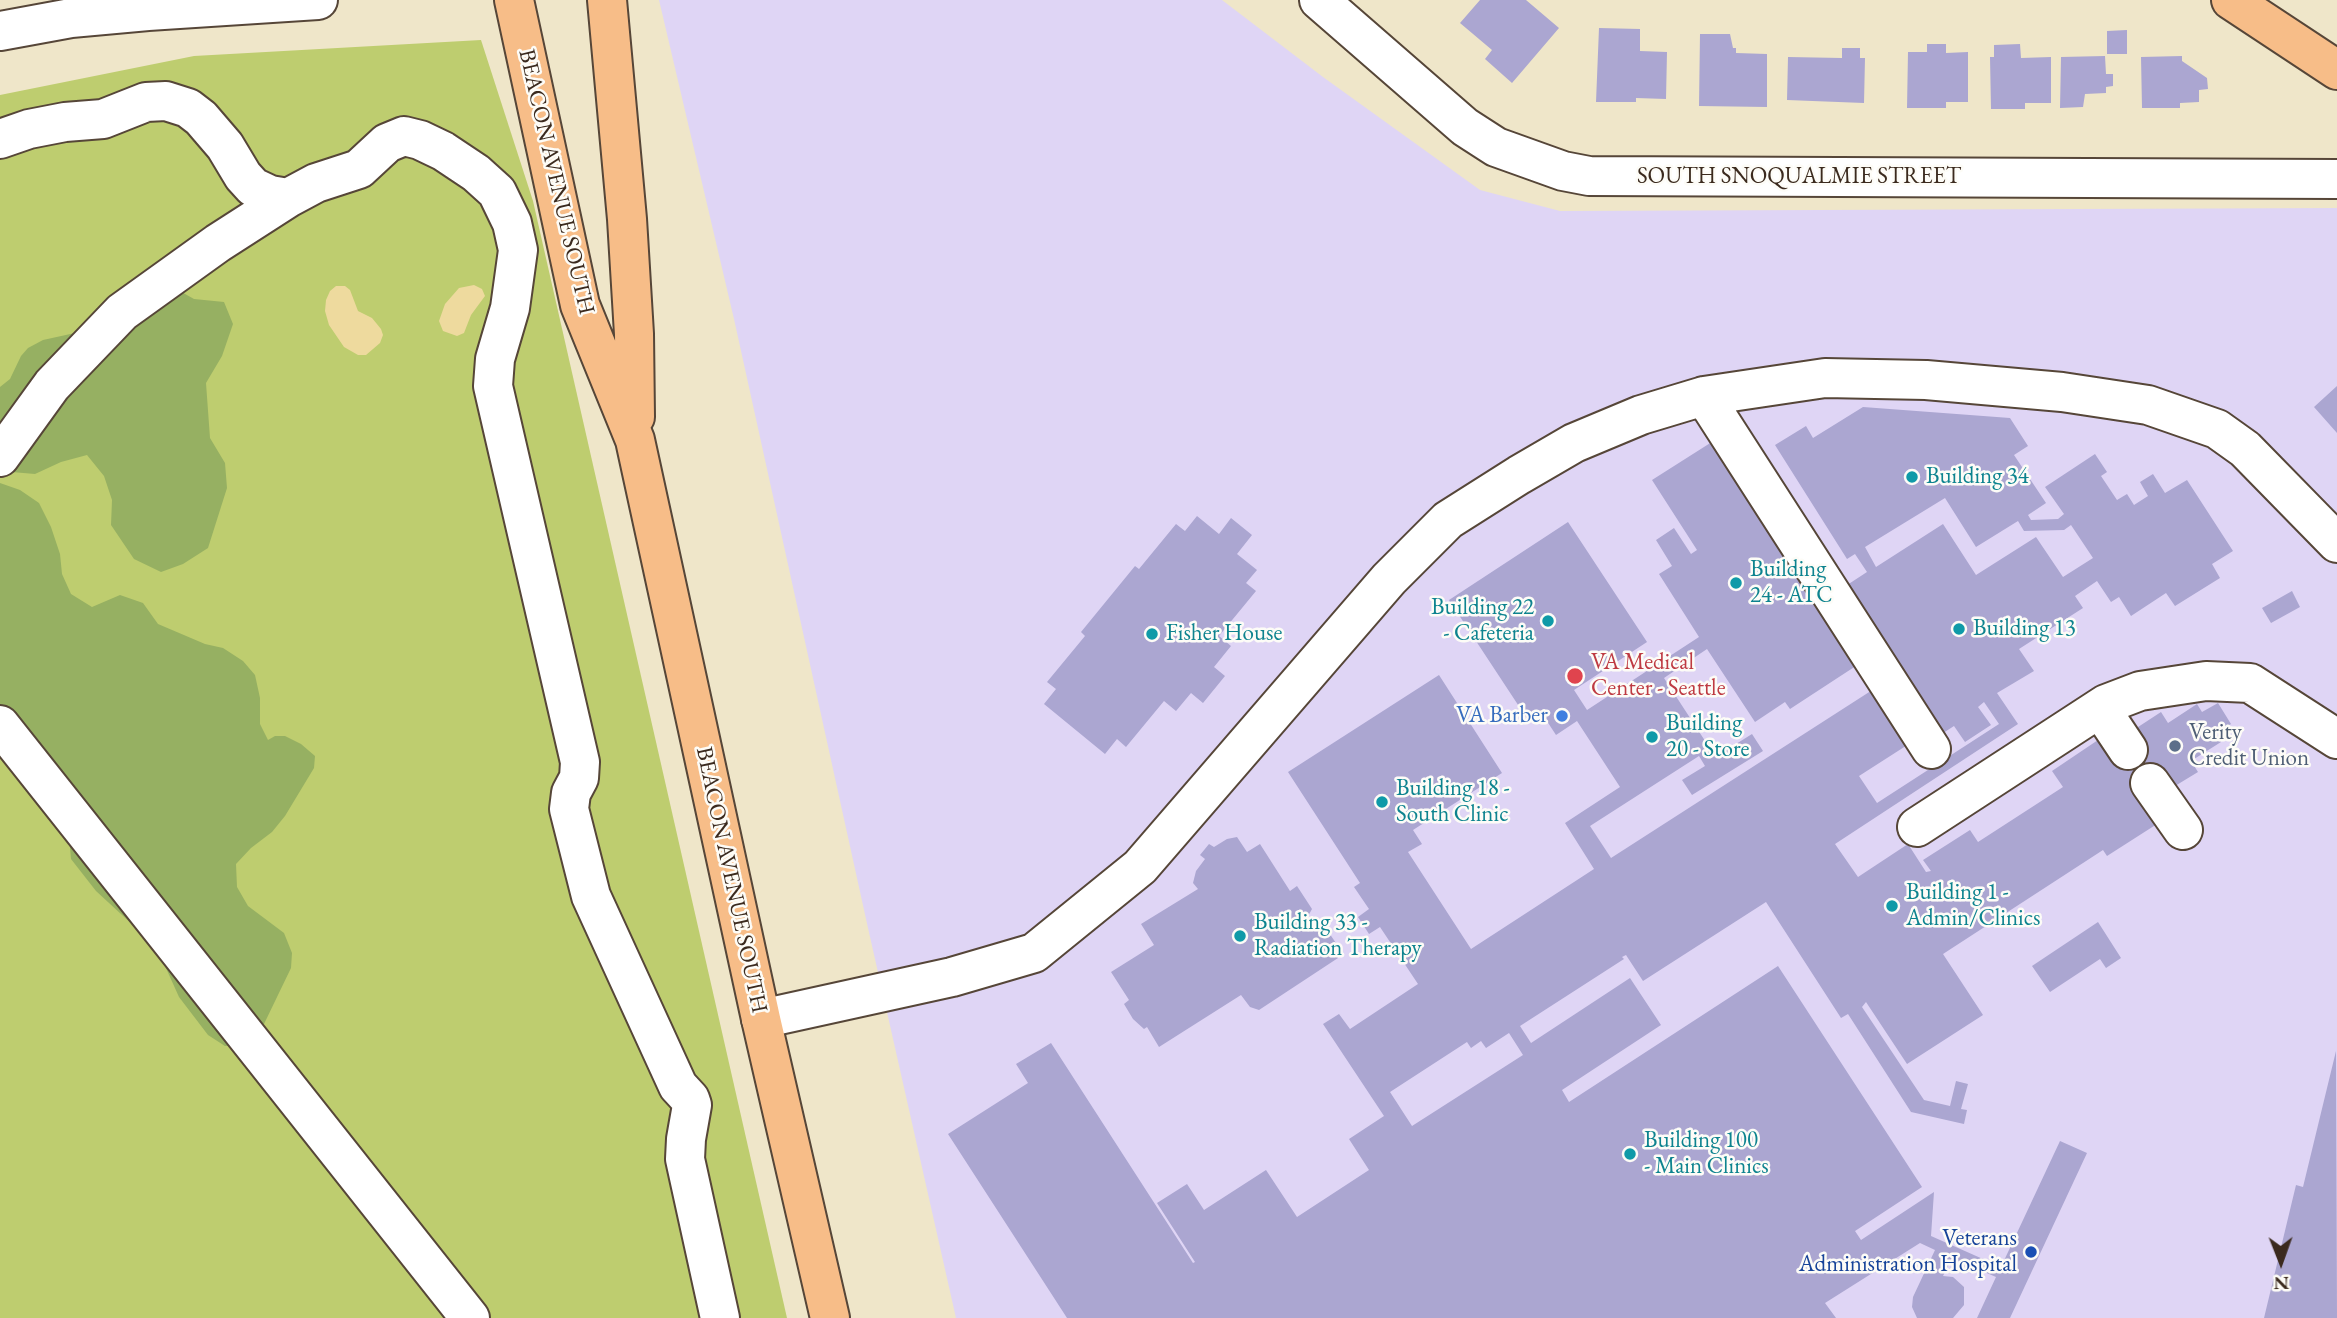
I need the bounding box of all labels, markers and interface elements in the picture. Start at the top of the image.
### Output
street label: BEACON AVENUE SOUTH [512,47,600,317]
street label: SOUTH SNOQUALMIE STREET [1637,163,1961,191]
place label: Building 34 [1926,463,2029,491]
marker: Building 34 [1904,469,1920,485]
place label: Building 24 - ATC [1750,556,1833,610]
marker: Building 24 - ATC [1728,575,1744,591]
place label: Building 22 - Cafeteria [1431,594,1534,648]
marker: Building 22 - Cafeteria [1540,613,1556,629]
place label: Building 13 [1973,615,2076,643]
place label: Fisher House [1166,620,1282,648]
marker: Building 13 [1951,621,1967,637]
marker: Fisher House [1144,626,1160,642]
place label: VA Medical Center - Seattle [1591,649,1726,703]
marker: VA Medical Center - Seattle [1565,666,1585,686]
place label: VA Barber [1456,702,1548,730]
marker: VA Barber [1554,708,1570,724]
place label: Building 20 - Store [1666,710,1750,764]
place label: Verity Credit Union [2189,719,2309,773]
marker: Building 20 - Store [1644,729,1660,745]
marker: Verity Credit Union [2167,738,2183,754]
street label: BEACON AVENUE SOUTH [689,744,773,1016]
place label: Building 18 - South Clinic [1396,775,1510,829]
marker: Building 18 - South Clinic [1374,794,1390,810]
place label: Building 1 - Admin/Clinics [1906,879,2040,933]
marker: Building 1 - Admin/Clinics [1884,898,1900,914]
place label: Building 33 - Radiation Therapy [1254,909,1422,963]
marker: Building 33 - Radiation Therapy [1232,928,1248,944]
place label: Building 100 - Main Clinics [1644,1127,1769,1181]
marker: Building 100 - Main Clinics [1622,1146,1638,1162]
place label: Veterans Administration Hospital [1799,1225,2017,1279]
north arrow [2246,1227,2316,1297]
marker: Veterans Administration Hospital [2023,1244,2039,1260]
text: N [2273,1271,2289,1296]

